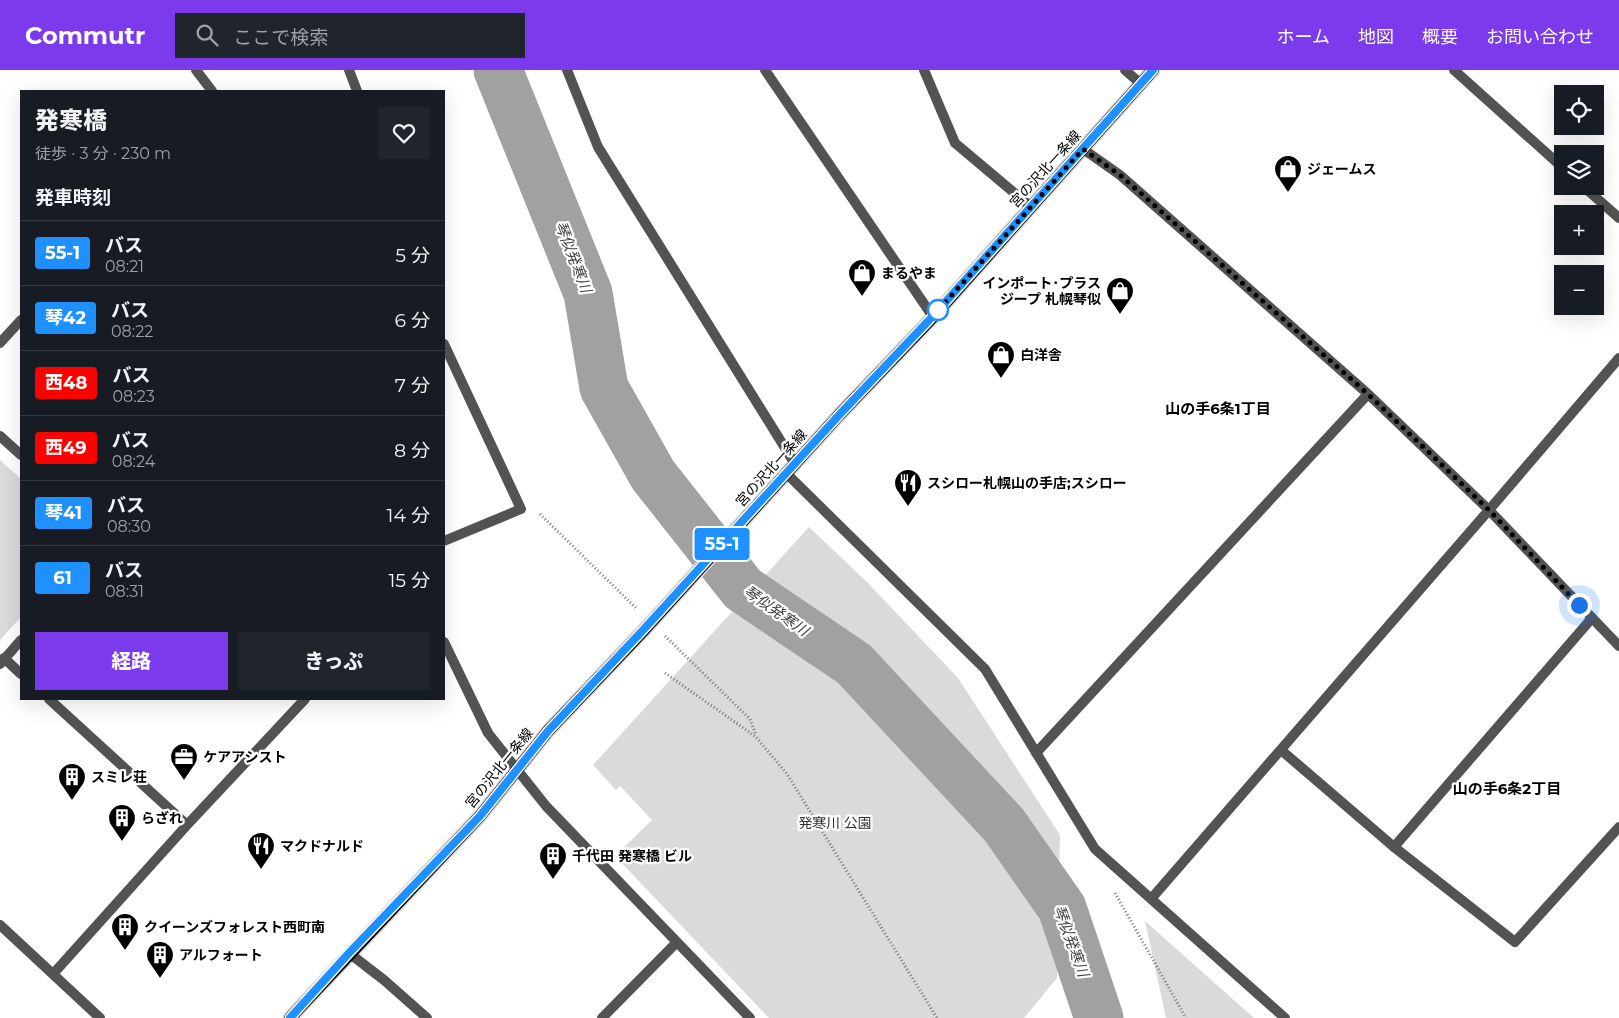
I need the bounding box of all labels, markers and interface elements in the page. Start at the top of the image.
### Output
search box [175,13,525,58]
text: Commutr [25,21,145,50]
icon: search [193,21,221,49]
text: ここで検索 [233,26,328,49]
text: ホーム [1277,26,1330,48]
text: 地図 [1358,26,1394,48]
text: 概要 [1422,26,1458,48]
text: お問い合わせ [1486,26,1594,48]
map controls [1554,85,1604,315]
button: locate [1554,85,1604,135]
text: 発寒橋 [35,106,107,135]
button: heart [378,107,430,159]
street label: 宮の沢北一条線 [1006,127,1084,211]
text: 徒歩 · 3 分 · 230 m [35,144,171,163]
button: layers [1554,145,1604,195]
shop icon: ジェームス [1273,154,1303,193]
place label: ジェームス [1307,160,1377,178]
text: 発車時刻 [35,186,111,209]
button: + [1554,205,1604,255]
water label: 琴似発寒川 [551,218,596,297]
text: バス [105,234,143,257]
text: 55-1 [45,242,80,264]
text: 5 分 [395,244,430,267]
text: 08:21 [105,257,144,276]
shop icon: まるやま [847,258,877,297]
place label: まるやま [881,264,937,282]
button: − [1554,265,1604,315]
place label: インポート･プラス ジープ 札幌琴似 [982,274,1101,308]
shop icon: インポート･プラス ジープ 札幌琴似 [1105,276,1135,315]
text: バス [111,299,149,322]
unlabelled marker [927,299,949,321]
text: 琴42 [45,307,86,329]
text: 6 分 [394,309,430,332]
text: 08:22 [111,322,153,341]
shop icon: 白洋舎 [986,340,1016,379]
place label: 白洋舎 [1020,346,1062,364]
text: バス [112,364,150,387]
text: 西48 [45,372,87,394]
text: 7 分 [395,374,430,397]
text: 08:23 [112,387,155,406]
district label: 山の手6条1丁目 [1165,399,1271,418]
street label: 宮の沢北一条線 [732,426,810,510]
text: バス [112,429,150,452]
text: 西49 [45,437,87,459]
text: 8 分 [394,439,430,462]
text: 08:24 [112,452,155,471]
restaurant icon: スシロー札幌山の手店;スシロー [893,468,923,507]
place label: スシロー札幌山の手店;スシロー [927,474,1127,492]
text: バス [107,494,145,517]
text: 琴41 [45,502,82,524]
text: 14 分 [387,504,430,527]
text: 08:30 [107,517,151,536]
line badge: 55-1 [687,528,757,560]
text: 55-1 [705,533,739,555]
text: バス [105,559,143,582]
text: 61 [53,567,72,589]
text: 15 分 [388,569,430,592]
water label: 琴似発寒川 [740,581,814,641]
text: 08:31 [105,582,144,601]
your location [1567,593,1592,618]
button: 経路 [35,632,228,690]
button: きっぷ [238,632,430,690]
street label: 宮の沢北一条線 [461,724,537,812]
office icon: ケアアシスト [169,742,199,781]
place label: ケアアシスト [203,748,286,766]
building icon: スミレ荘 [57,762,87,801]
place label: スミレ荘 [91,768,147,786]
district label: 山の手6条2丁目 [1453,779,1561,798]
building icon: らざれ [107,803,137,842]
place label: らざれ [141,809,183,827]
park label: 発寒川 公園 [798,814,872,832]
restaurant icon: マクドナルド [246,831,276,870]
place label: マクドナルド [280,837,364,855]
building icon: 千代田 発寒橋 ビル [538,841,568,880]
place label: 千代田 発寒橋 ビル [572,847,692,865]
water label: 琴似発寒川 [1050,902,1094,981]
building icon: クイーンズフォレスト西町南 [110,912,140,951]
place label: クイーンズフォレスト西町南 [144,918,325,936]
building icon: アルフォート [145,940,175,979]
place label: アルフォート [179,946,263,964]

